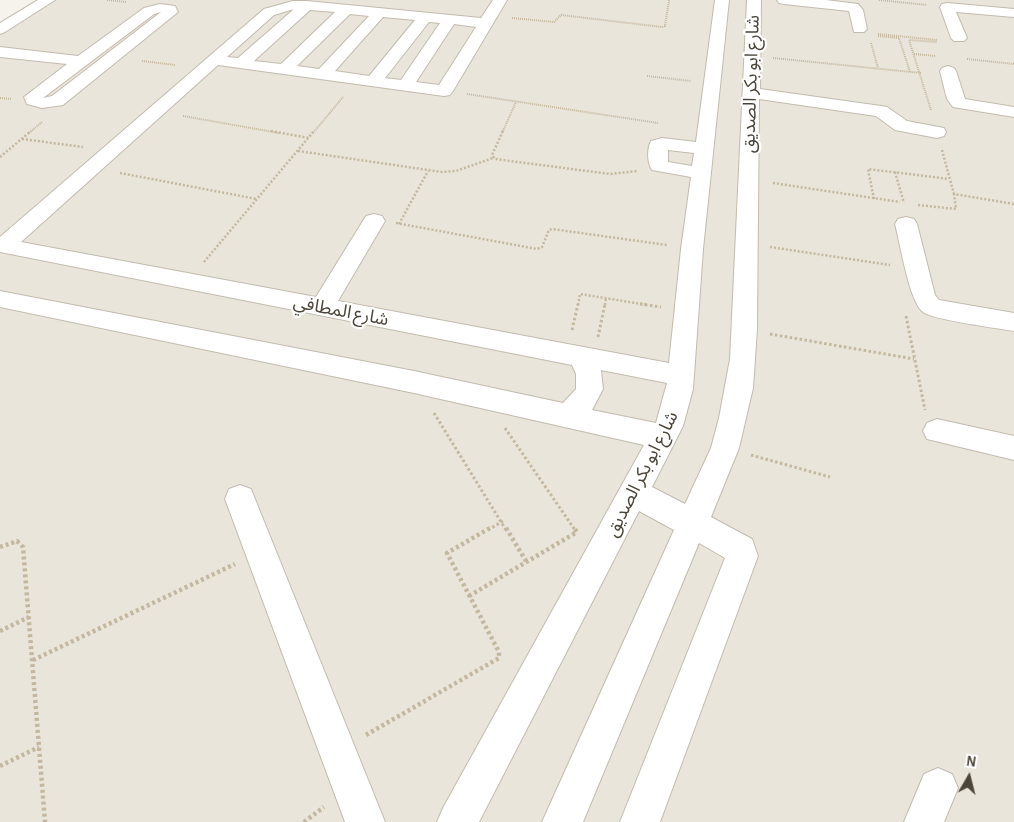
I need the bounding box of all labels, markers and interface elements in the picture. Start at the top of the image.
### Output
street label: شارع ابو بكر الصديق [738,15,764,153]
street label: شارع المطافي [291,291,391,331]
street label: شارع ابو بكر الصديق [601,407,683,541]
north arrow [944,752,994,802]
text: N [965,755,977,770]

